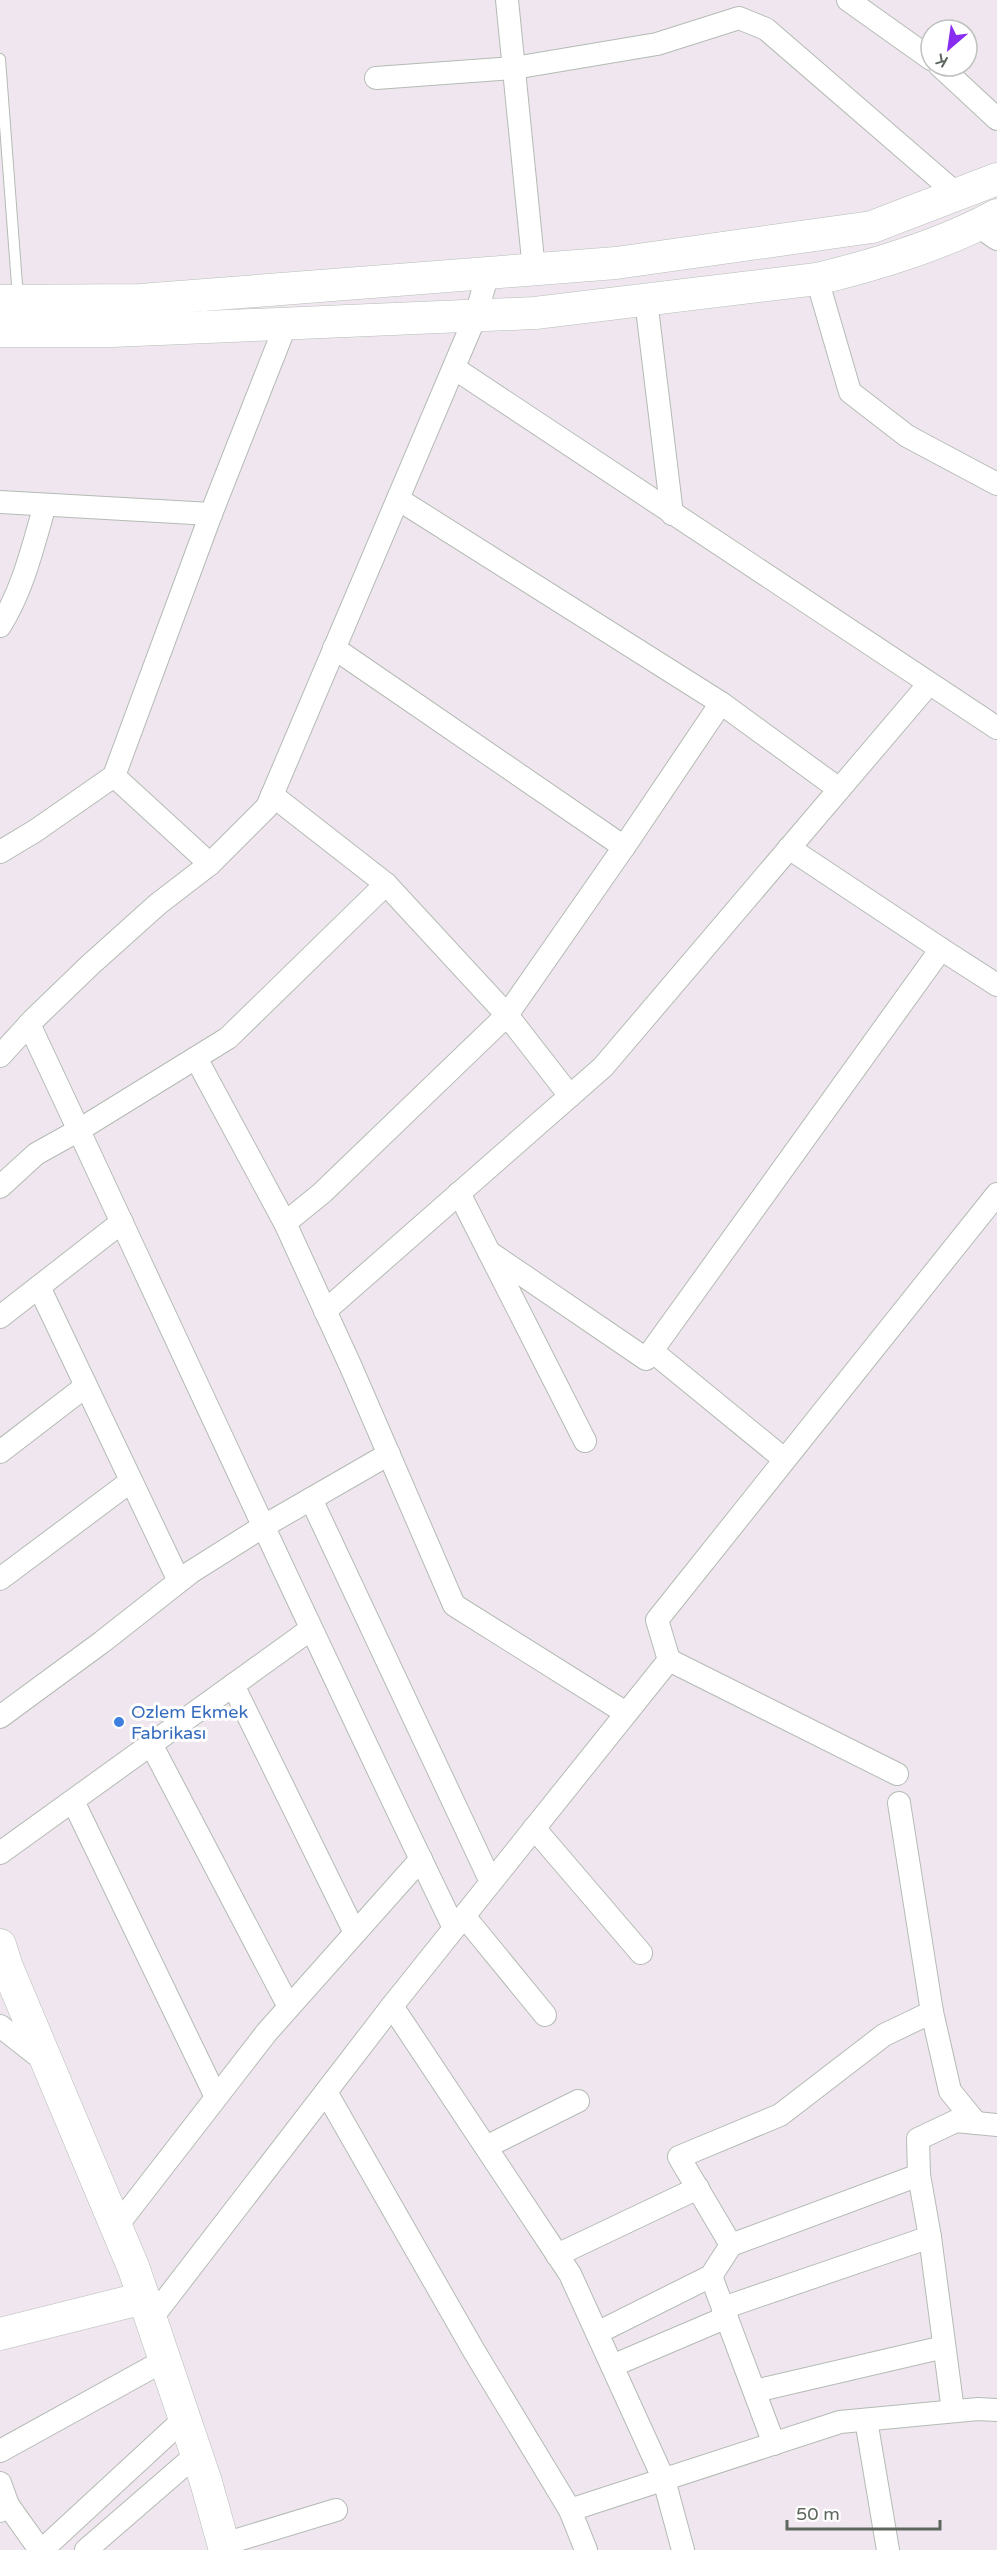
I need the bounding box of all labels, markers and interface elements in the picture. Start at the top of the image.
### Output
north arrow [919,18,979,78]
text: K [932,49,952,72]
place label: Ozlem Ekmek Fabrikası [131,1701,248,1744]
marker: Ozlem Ekmek Fabrikası [112,1715,126,1729]
scale bar [787,2493,940,2531]
text: 50 m [796,2503,840,2525]

